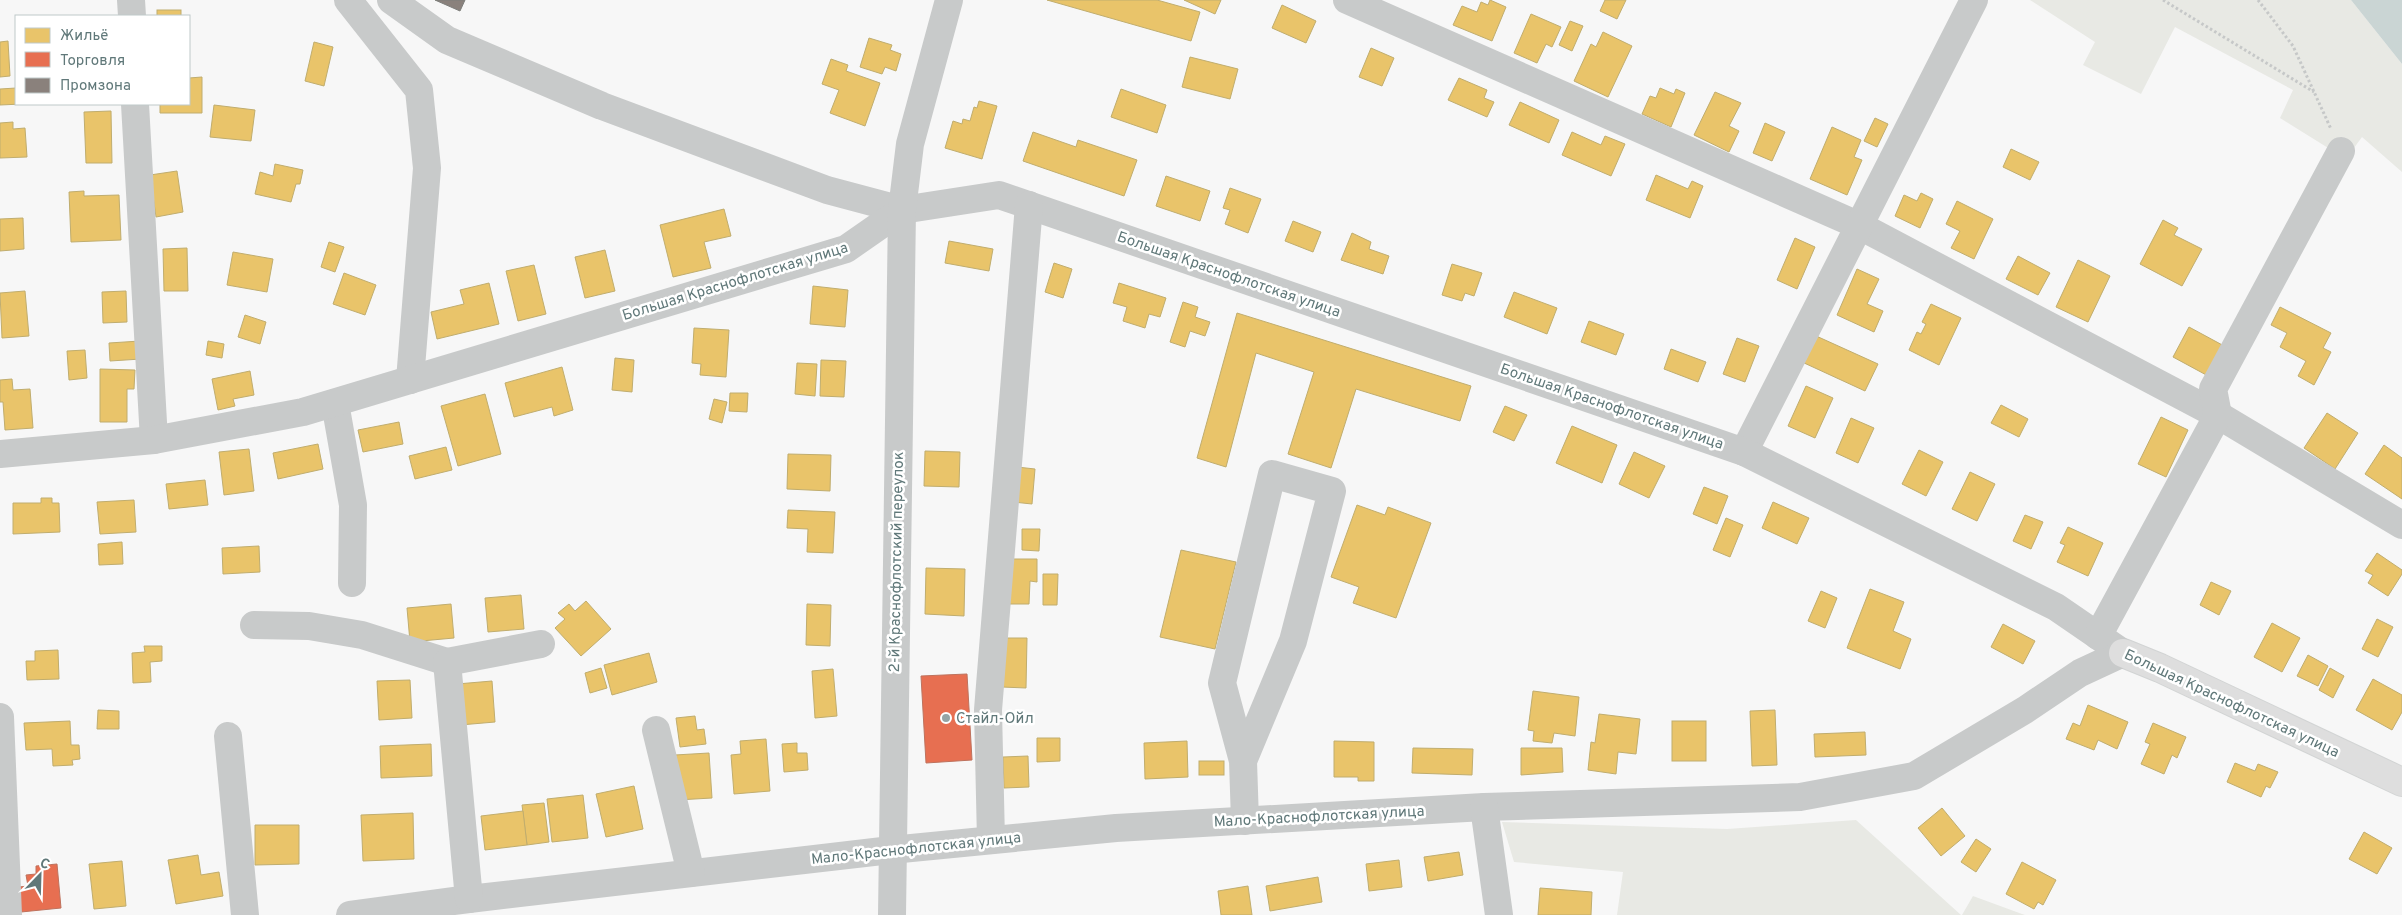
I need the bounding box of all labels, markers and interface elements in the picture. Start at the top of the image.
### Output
legend [15,15,190,105]
text: Жильё [60,27,108,46]
text: Торговля [60,52,125,71]
text: Промзона [60,77,131,96]
street label: Большая Краснофлотская улица [1114,228,1343,323]
street label: Большая Краснофлотская улица [620,239,851,326]
street label: Большая Краснофлотская улица [1497,360,1726,455]
street label: 2-й Краснофлотский переулок [886,451,909,673]
street label: Большая Краснофлотская улица [2121,646,2342,763]
place label: Стайл-Ойл [956,710,1034,729]
marker: Стайл-Ойл [940,712,952,724]
street label: Мало-Краснофлотская улица [1213,802,1425,833]
street label: Мало-Краснофлотская улица [810,829,1022,870]
north arrow [15,850,65,900]
text: С [37,855,52,874]

